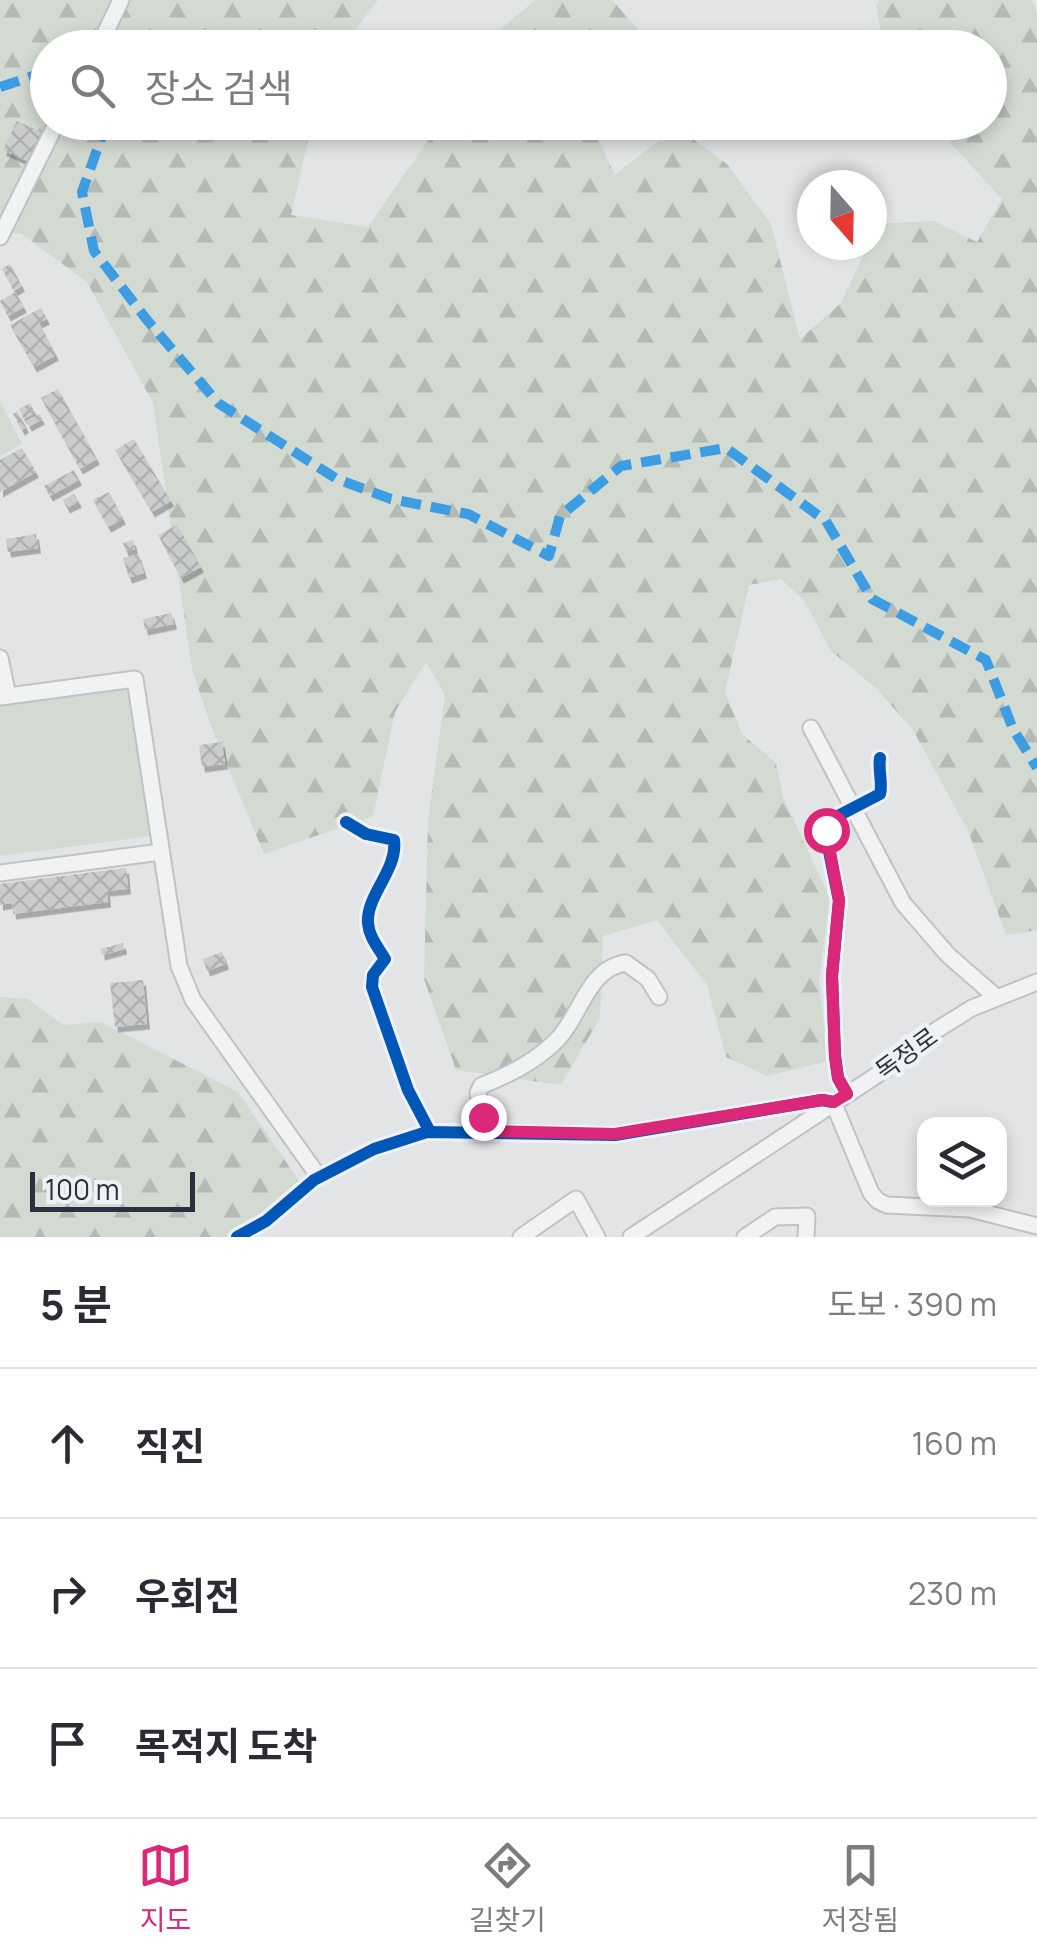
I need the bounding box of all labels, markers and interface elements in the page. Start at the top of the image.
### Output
search box [30,30,1007,140]
icon: search [65,58,120,113]
text: 장소 검색 [145,61,292,113]
north arrow [797,170,887,260]
route start [804,808,850,854]
street label: 독정로 [868,1019,944,1087]
route end [461,1095,507,1141]
map controls [917,1117,1007,1207]
button: layers [917,1117,1007,1207]
scale bar [30,1167,195,1212]
text: 100 m [45,1170,119,1208]
text: 5 분 [40,1275,112,1333]
text: 도보 · 390 m [827,1282,997,1326]
icon: ahead [40,1416,95,1471]
text: 직진 [135,1419,205,1471]
text: 160 m [912,1421,997,1465]
icon: right [40,1566,95,1621]
text: 우회전 [135,1569,240,1621]
text: 230 m [908,1571,997,1615]
icon: arrive [40,1716,95,1771]
text: 목적지 도착 [135,1719,317,1771]
tab: 지도 [138,1838,193,1938]
tab: 길찾기 [469,1838,546,1938]
tab: 저장됨 [822,1838,899,1938]

